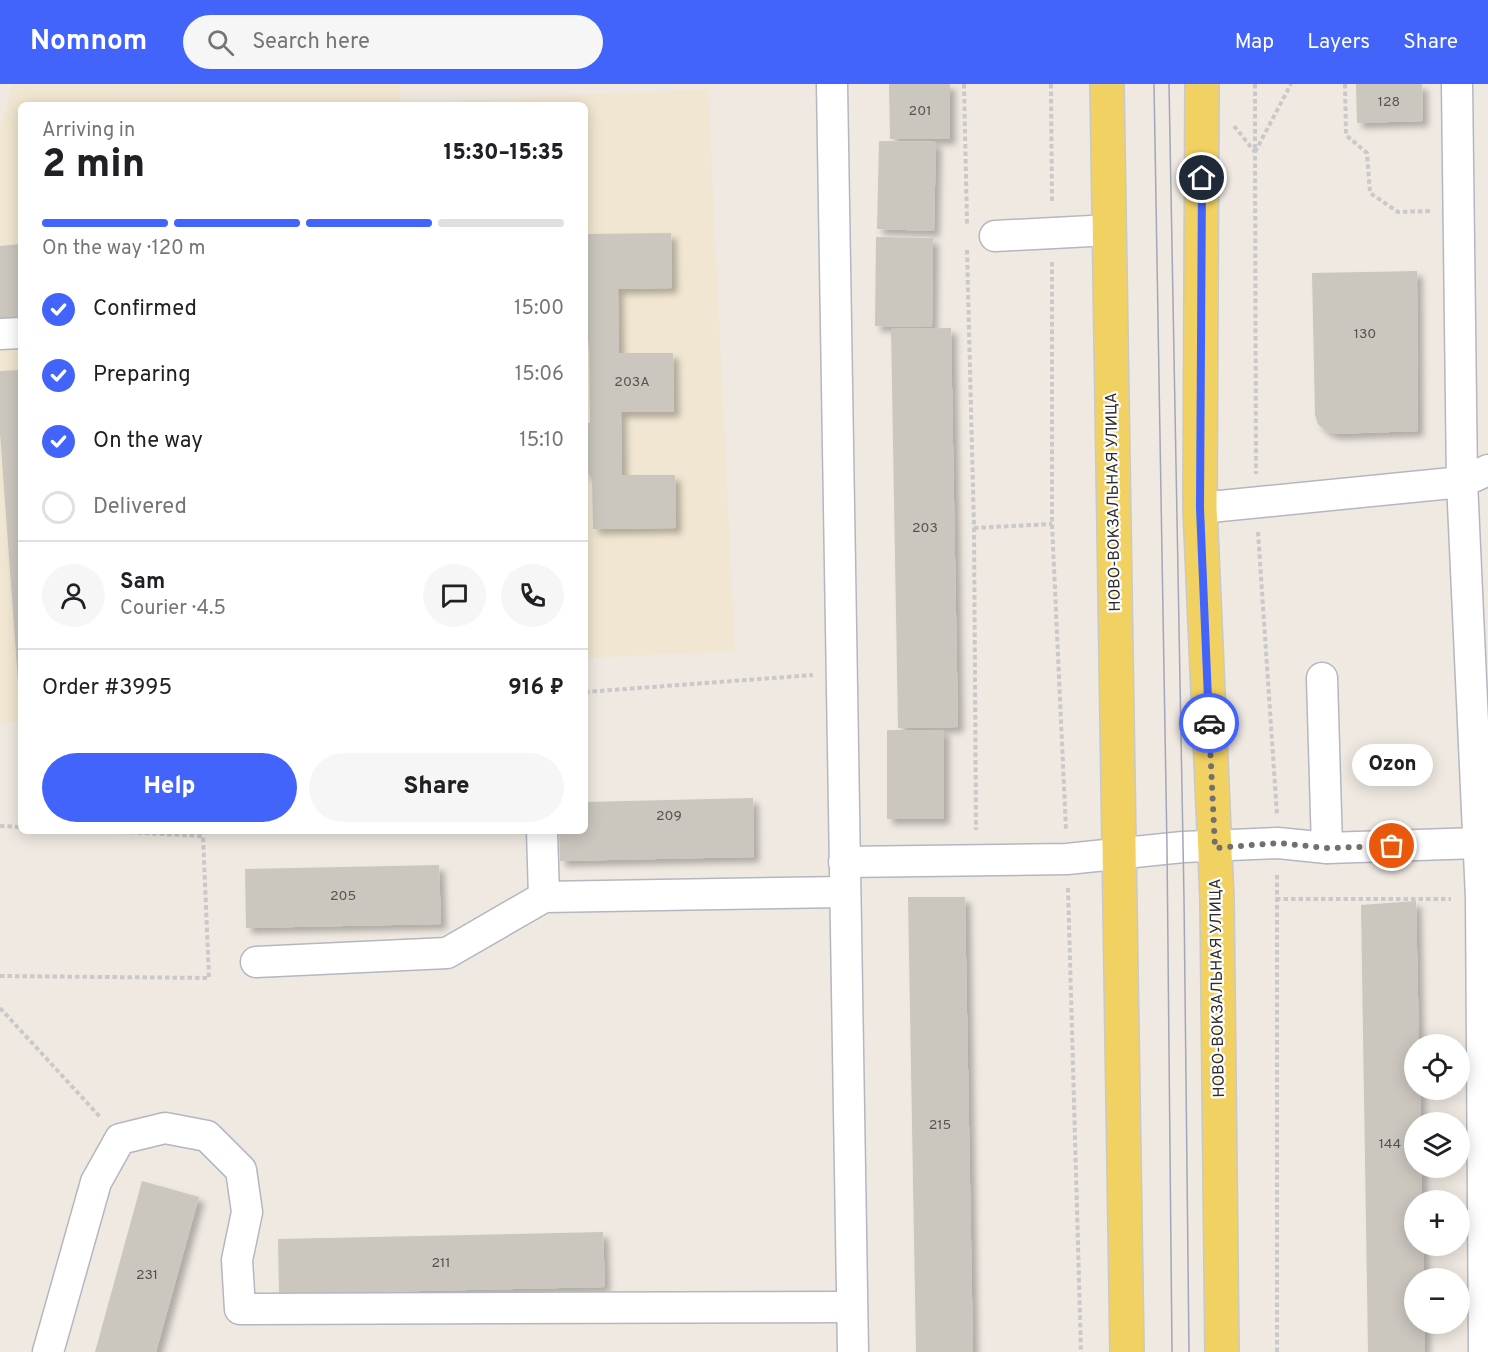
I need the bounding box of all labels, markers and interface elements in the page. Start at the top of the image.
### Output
search box [183,15,603,69]
text: Nomnom [30,24,147,60]
icon: search [204,26,237,59]
text: Search here [252,29,370,56]
text: Map [1235,29,1274,56]
text: Layers [1307,29,1370,56]
text: Share [1403,29,1458,56]
house number: 128 [1378,94,1400,111]
house number: 201 [909,103,931,120]
text: Arriving in [42,118,135,144]
text: 15:30–15:35 [443,140,564,167]
text: 2 min [42,142,145,191]
pin [1176,152,1227,203]
icon: home [1185,161,1218,194]
text: On the way · 120 m [42,236,206,262]
icon: check [42,293,75,326]
text: Confirmed [93,296,197,323]
text: 15:00 [514,296,564,322]
house number: 130 [1354,326,1376,343]
icon: check [42,359,75,392]
text: Preparing [93,362,191,389]
text: 15:06 [515,362,564,388]
house number: 203А [614,374,650,391]
street label: НОВО-ВОКЗАЛЬНАЯ УЛИЦА [1102,392,1126,612]
icon: check [42,425,75,458]
text: On the way [93,428,203,455]
text: 15:10 [519,428,564,454]
text: Delivered [93,494,187,521]
house number: 203 [912,520,938,537]
button: person [42,564,105,627]
button: chat [423,564,486,627]
button: phone [501,564,564,627]
text: Sam [120,569,165,596]
text: Courier · 4.5 [120,596,226,622]
text: Order #3995 [42,675,172,702]
text: 916 ₽ [508,675,564,702]
courier [1179,693,1239,753]
icon: car [1193,707,1226,740]
callout: Ozon [1352,744,1432,786]
text: Ozon [1368,752,1417,778]
button: Help [42,753,297,822]
button: Share [309,753,564,822]
house number: 209 [656,808,682,825]
pin [1366,820,1417,871]
icon: bag [1375,829,1408,862]
street label: НОВО-ВОКЗАЛЬНАЯ УЛИЦА [1206,878,1230,1098]
house number: 205 [330,888,356,905]
map controls [1404,1034,1470,1334]
button: locate [1404,1034,1470,1100]
button: layers [1404,1112,1470,1178]
house number: 215 [929,1117,951,1134]
house number: 144 [1379,1136,1401,1153]
button: + [1404,1190,1470,1256]
house number: 211 [431,1255,451,1272]
house number: 231 [136,1267,158,1284]
button: − [1404,1268,1470,1334]

